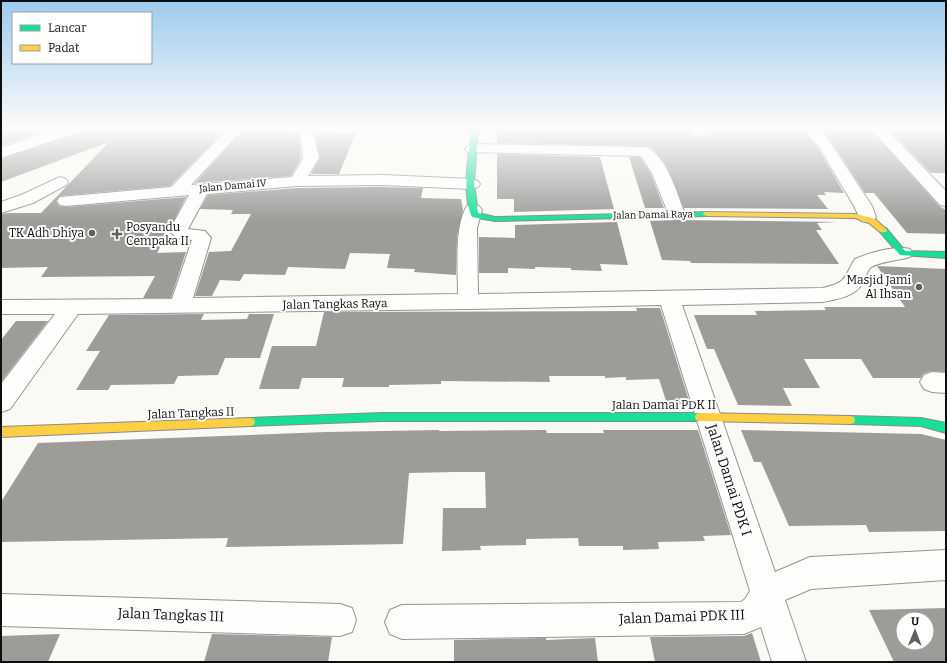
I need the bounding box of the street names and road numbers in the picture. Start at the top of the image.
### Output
street label: Jalan Damai IV [198,177,267,195]
street label: Jalan Damai Raya [612,208,693,222]
street label: Jalan Tangkas Raya [281,296,388,312]
street label: Jalan Damai PDK II [611,398,716,412]
street label: Jalan Tangkas II [146,404,235,422]
street label: Jalan Damai PDK I [703,421,755,538]
street label: Jalan Tangkas III [117,605,224,625]
street label: Jalan Damai PDK III [618,606,745,628]

